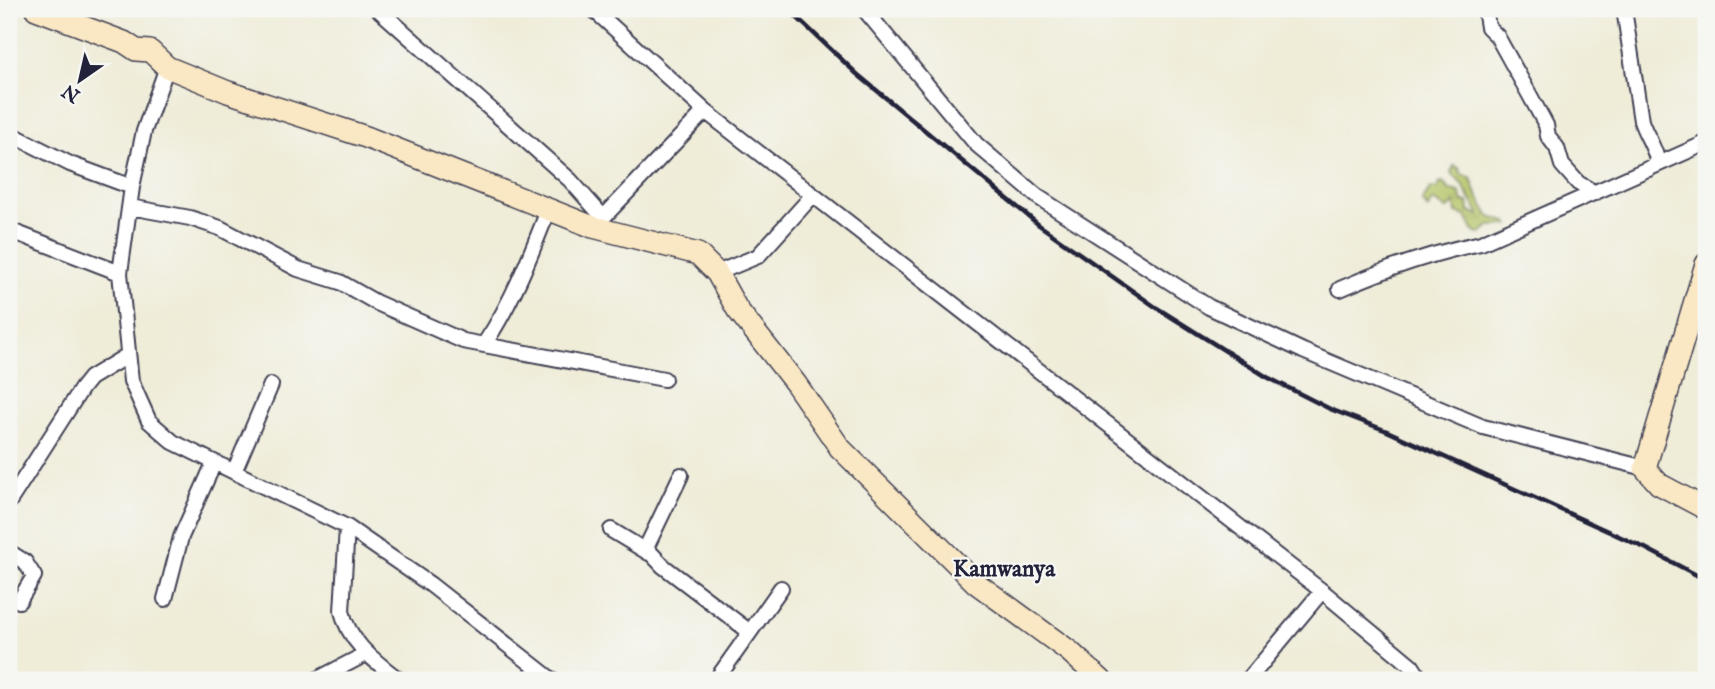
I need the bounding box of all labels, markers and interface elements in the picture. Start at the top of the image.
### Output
north arrow [46,46,116,116]
text: N [58,78,86,108]
district label: Kamwanya [953,555,1056,584]

